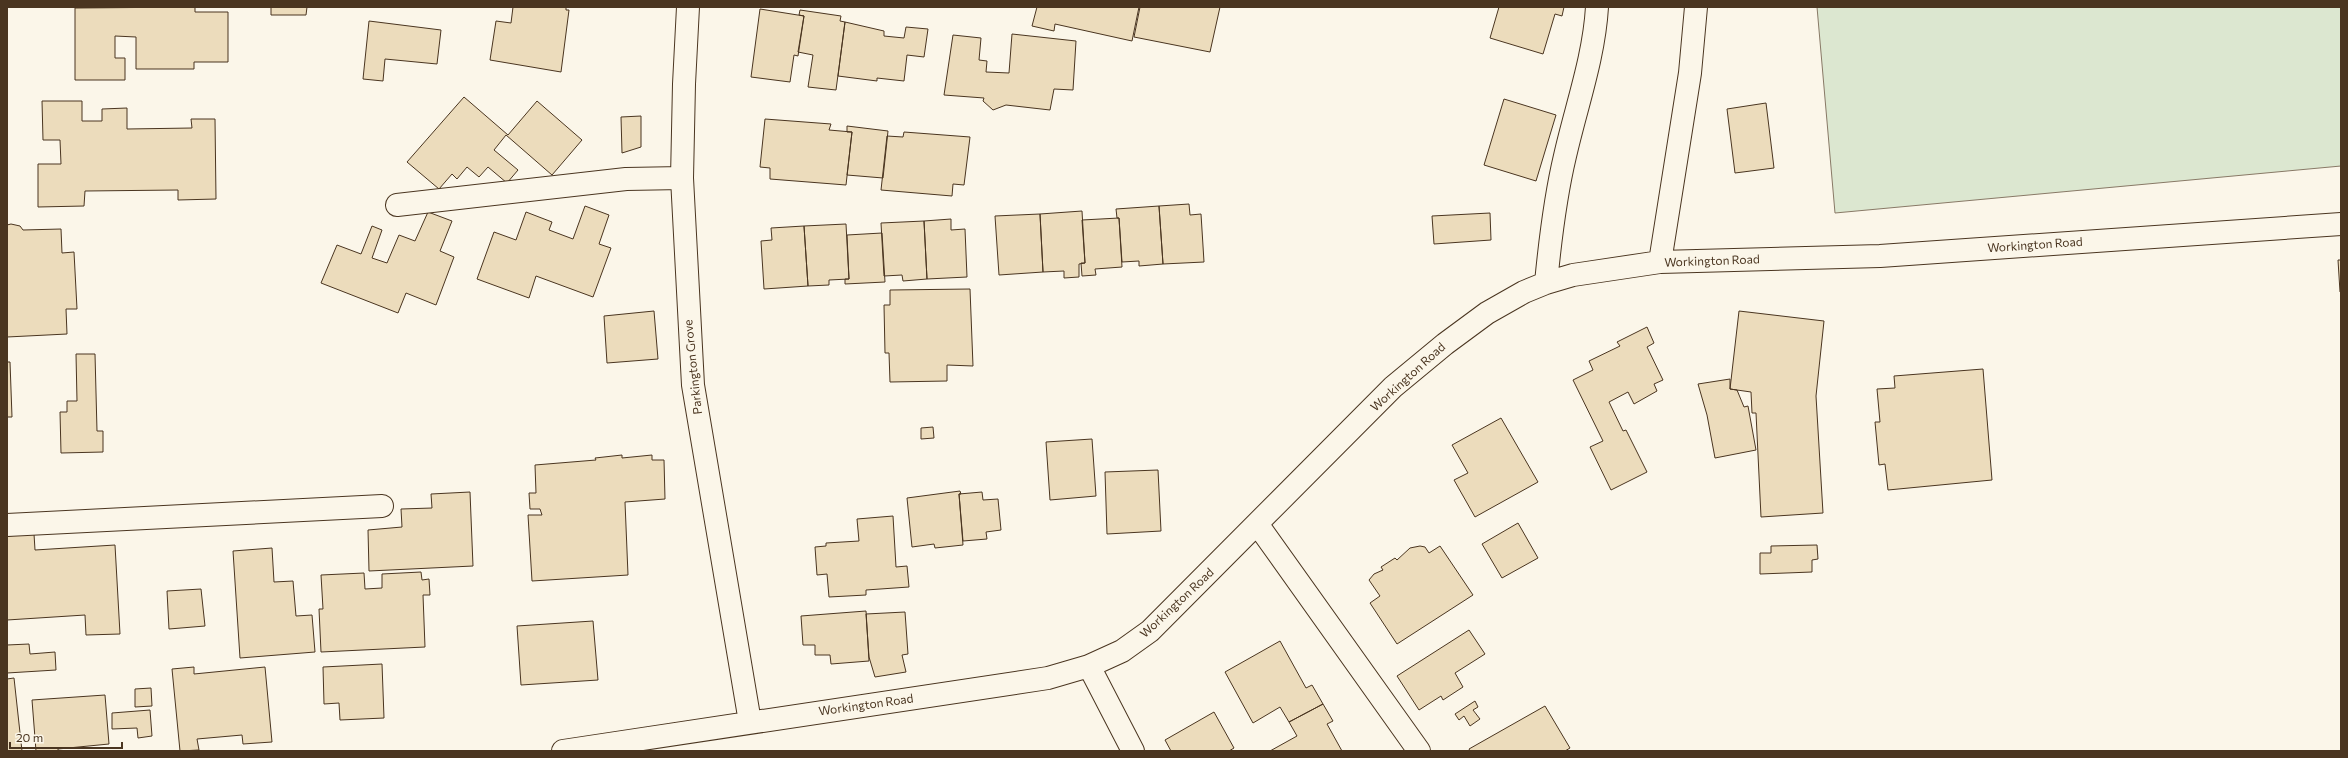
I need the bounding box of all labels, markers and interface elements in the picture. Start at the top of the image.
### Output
street label: Workington Road [1987,234,2083,254]
street label: Workington Road [1664,251,1760,269]
street label: Parkington Grove [680,319,704,415]
street label: Workington Road [1367,339,1448,413]
street label: Workington Road [1137,565,1216,640]
street label: Workington Road [818,690,914,718]
scale bar [10,724,122,750]
text: 20 m [16,730,43,744]

